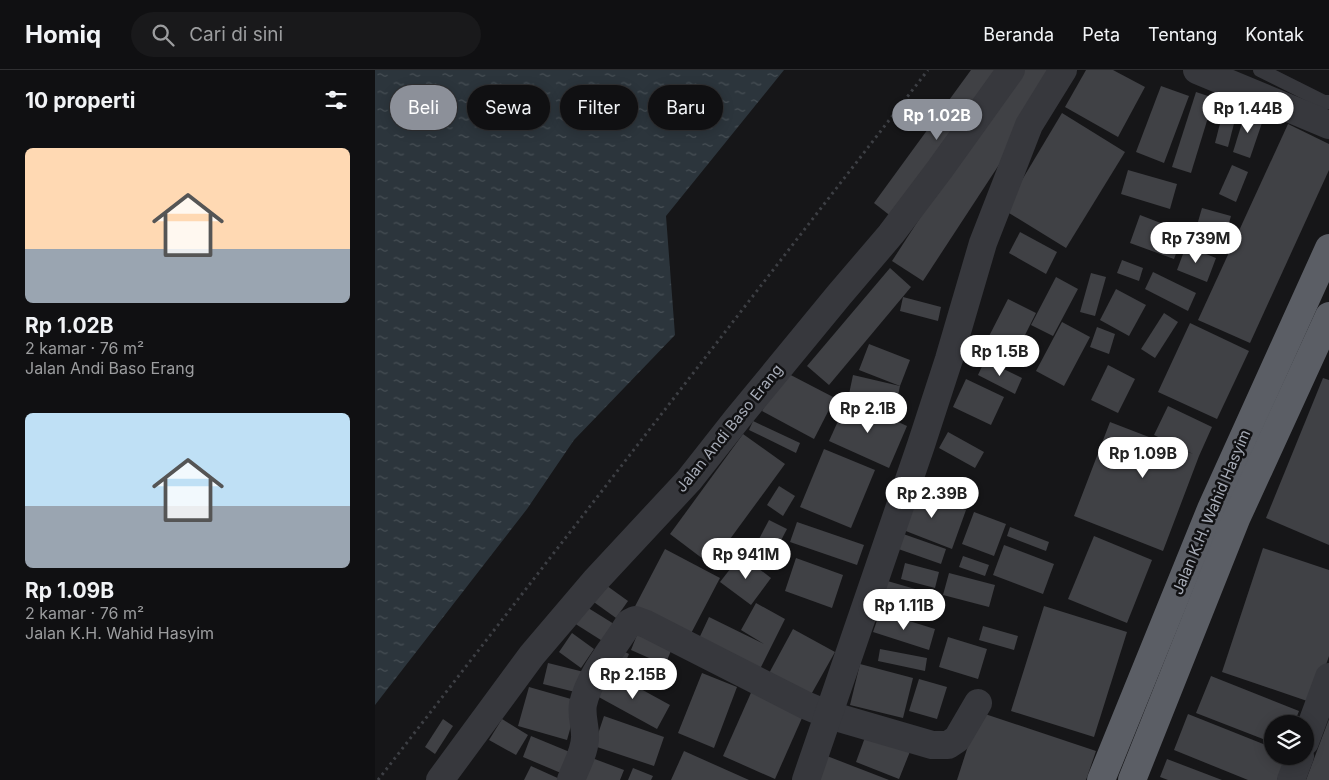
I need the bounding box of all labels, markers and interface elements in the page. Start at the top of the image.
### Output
search box [131,12,481,57]
text: Homiq [25,20,101,49]
icon: search [149,21,177,49]
text: Cari di sini [189,23,283,46]
text: Beranda [983,24,1054,45]
text: Peta [1082,24,1120,45]
text: Tentang [1148,24,1217,45]
text: Kontak [1245,24,1304,45]
chip: Beli [390,85,457,130]
chip: Sewa [467,85,550,130]
chip: Filter [560,85,638,130]
chip: Baru [648,85,723,130]
icon: filters [322,86,350,114]
text: 10 properti [25,88,135,113]
pin: Rp 1.44B [1196,92,1300,134]
pin: Rp 1.02B [885,98,989,141]
text: Rp 1.44B [1214,98,1282,118]
text: Rp 1.02B [903,105,971,125]
icon: home [143,180,233,270]
pin: Rp 739M [1150,222,1242,264]
text: Rp 739M [1161,228,1231,248]
text: Rp 1.02B [25,313,114,338]
pin: Rp 1.5B [954,334,1046,377]
text: 2 kamar · 76 m² [25,338,144,358]
text: Rp 1.5B [971,341,1029,361]
text: Jalan Andi Baso Erang [25,358,194,378]
street label: Jalan Andi Baso Erang [672,360,786,496]
pin: Rp 2.1B [822,392,914,434]
text: Rp 2.1B [840,398,896,418]
street label: Jalan K.H. Wahid Hasyim [1168,427,1254,597]
pin: Rp 1.09B [1091,436,1195,479]
text: Rp 1.09B [1109,443,1177,463]
icon: home [143,445,233,535]
pin: Rp 2.39B [880,476,984,519]
text: Rp 2.39B [897,483,967,503]
pin: Rp 941M [700,538,792,580]
text: Rp 941M [713,544,779,564]
text: Rp 1.09B [25,578,114,603]
pin: Rp 1.11B [852,588,956,631]
text: Rp 1.11B [874,595,934,615]
text: 2 kamar · 76 m² [25,603,144,623]
text: Jalan K.H. Wahid Hasyim [25,623,214,643]
pin: Rp 2.15B [581,658,685,700]
text: Rp 2.15B [600,664,666,684]
map controls [1264,715,1314,765]
button: layers [1264,715,1314,765]

